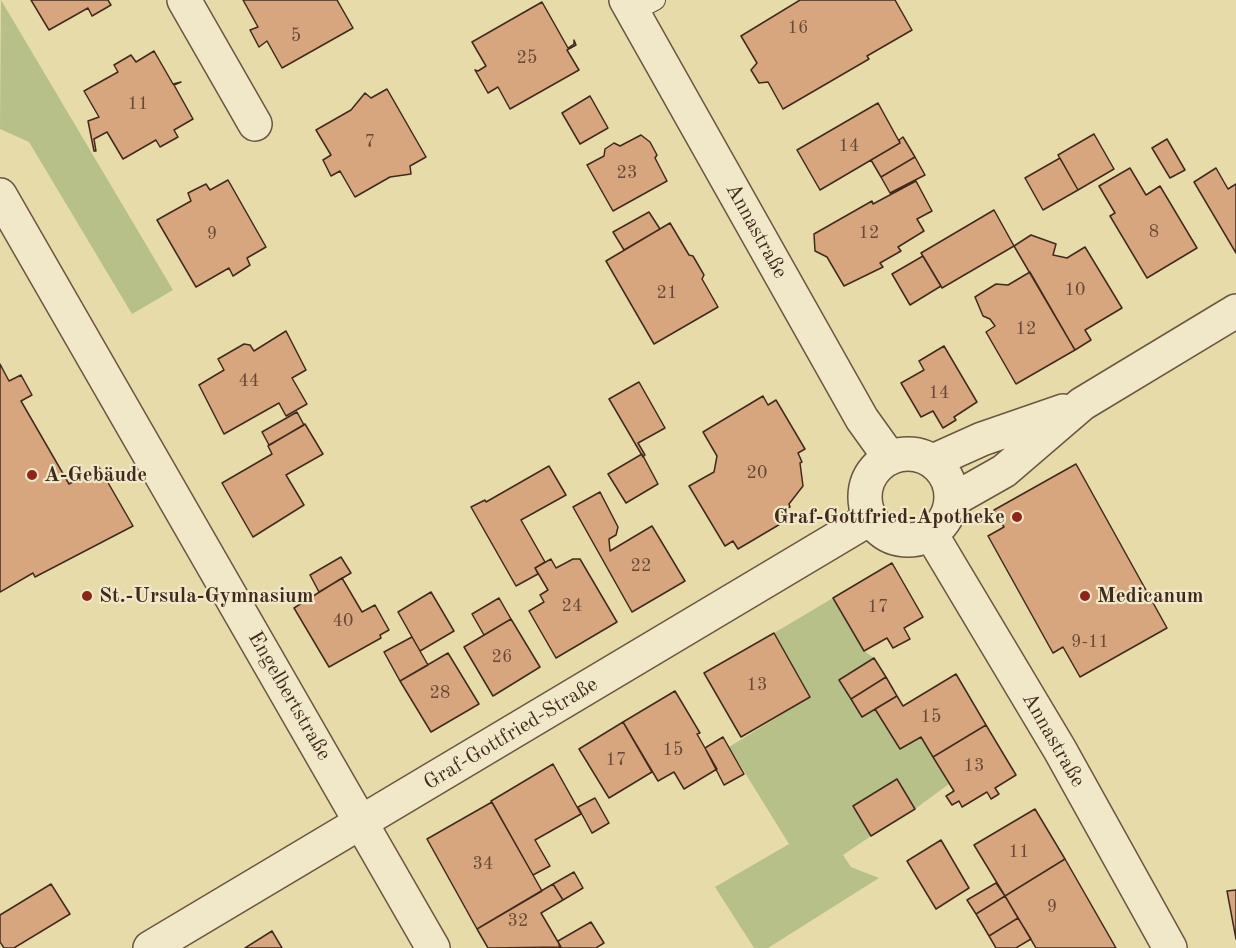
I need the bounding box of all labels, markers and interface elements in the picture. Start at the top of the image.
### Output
house number: 16 [788,17,808,39]
house number: 5 [291,25,301,47]
house number: 25 [517,47,537,69]
house number: 11 [128,93,148,115]
house number: 7 [365,131,375,153]
house number: 14 [839,135,859,157]
house number: 23 [617,162,637,184]
street label: Annastraße [719,179,793,283]
house number: 8 [1149,221,1159,243]
house number: 12 [859,222,879,244]
house number: 9 [207,223,217,245]
house number: 10 [1065,279,1085,301]
house number: 21 [657,282,677,304]
house number: 12 [1016,318,1036,340]
house number: 44 [239,370,259,392]
house number: 14 [929,382,949,404]
place label: A-Gebäude [44,462,147,488]
house number: 20 [747,462,767,484]
marker: A-Gebäude [25,468,39,482]
place label: Graf-Gottfried-Apotheke [773,504,1005,530]
marker: Graf-Gottfried-Apotheke [1010,510,1024,524]
house number: 22 [631,555,651,577]
place label: St.-Ursula-Gymnasium [99,583,313,609]
place label: Medicanum [1097,583,1204,609]
marker: St.-Ursula-Gymnasium [80,589,94,603]
marker: Medicanum [1078,589,1092,603]
house number: 24 [562,595,582,617]
house number: 17 [868,596,888,618]
house number: 40 [333,610,353,632]
street label: Engelbertstraße [242,627,336,765]
house number: 9-11 [1071,631,1109,653]
house number: 26 [492,646,512,668]
street label: Graf-Gottfried-Straße [419,672,603,796]
house number: 13 [747,674,767,696]
house number: 28 [430,682,450,704]
street label: Annastraße [1016,688,1090,792]
house number: 15 [921,706,941,728]
house number: 15 [663,739,683,761]
house number: 17 [606,749,626,771]
house number: 13 [964,755,984,777]
house number: 11 [1009,841,1029,863]
house number: 34 [473,853,493,875]
house number: 9 [1047,896,1057,918]
house number: 32 [508,910,528,932]

